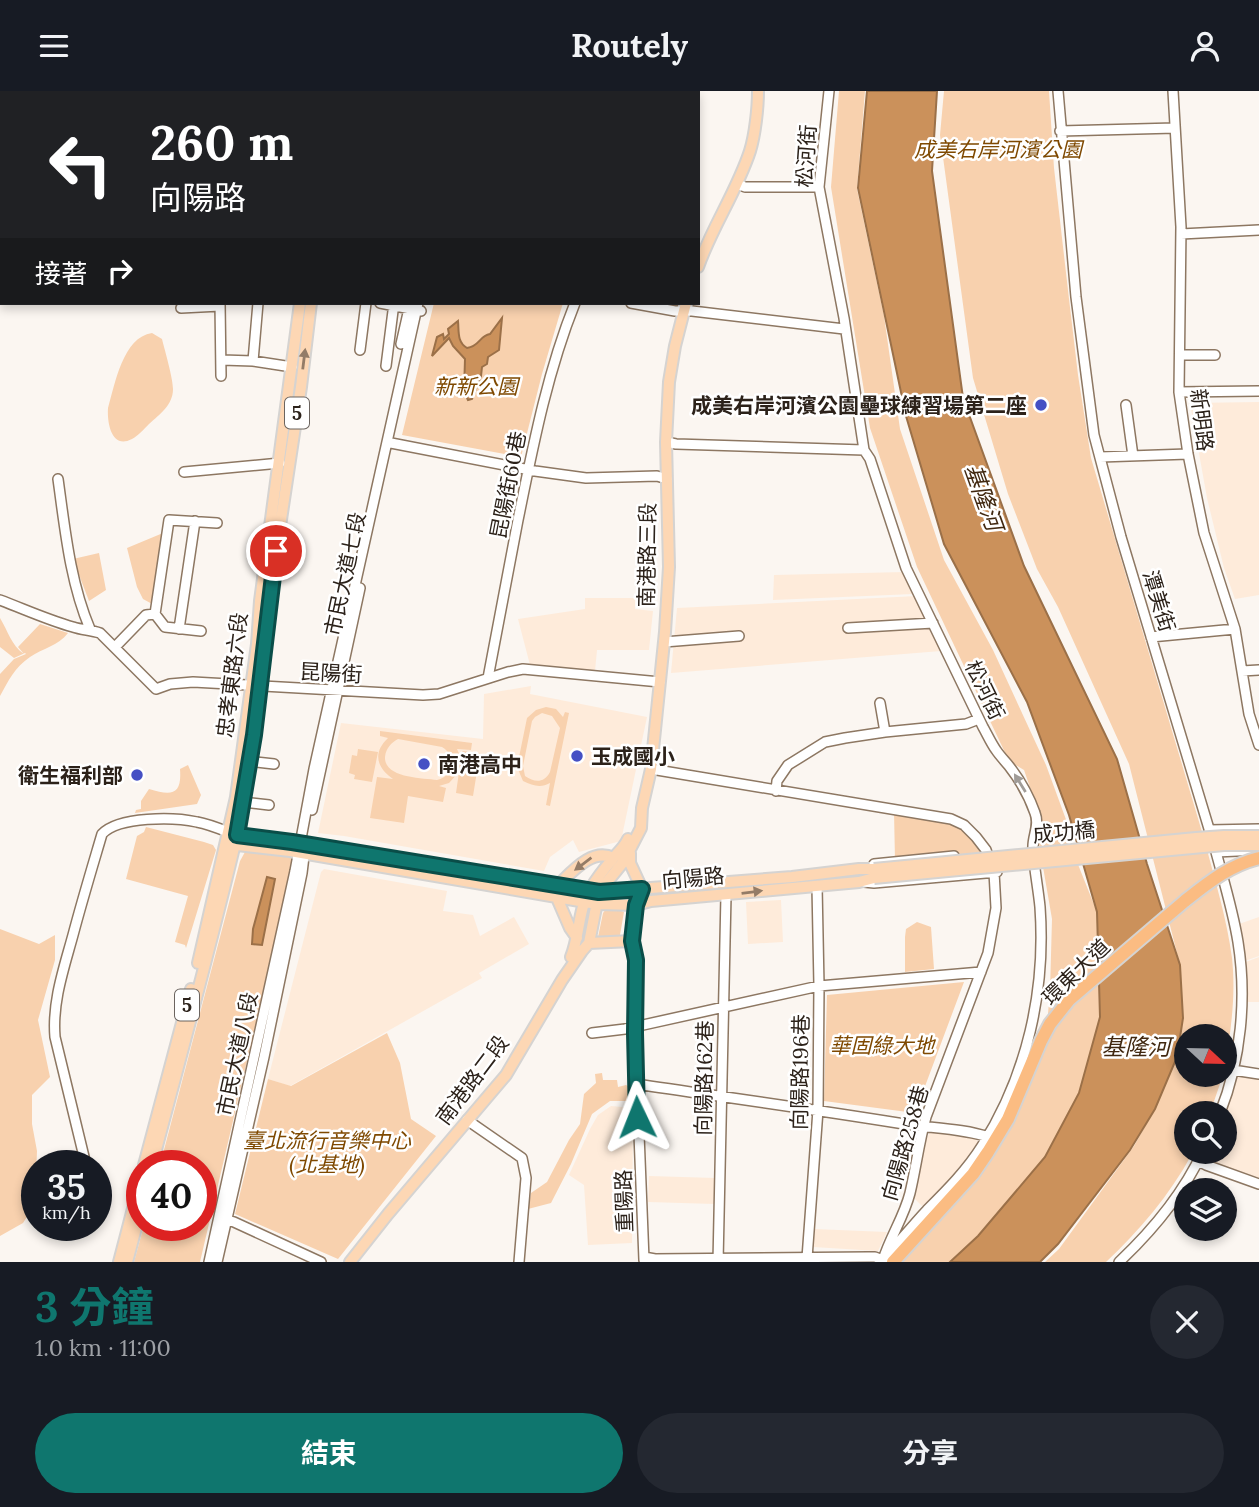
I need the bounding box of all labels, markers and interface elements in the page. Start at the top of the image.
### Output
text: Routely [571,25,688,66]
icon: menu [35,27,73,65]
icon: person [1186,27,1224,65]
text: 260 m [150,111,293,173]
icon: left [35,119,126,210]
street label: 松河街 [790,124,822,188]
park label: 成美右岸河濱公園 [914,136,1085,163]
text: 向陽路 [150,177,246,218]
icon: right [101,252,139,290]
text: 接著 [35,257,87,290]
one-way arrow [299,348,310,370]
park label: 新新公園 [434,373,521,400]
street label: 新明路 [1185,387,1219,453]
place label: 成美右岸河濱公園壘球練習場第二座 [691,392,1027,419]
road number: 5 [285,397,309,429]
marker: 成美右岸河濱公園壘球練習場第二座 [1033,397,1049,413]
street label: 昆陽街60巷 [484,429,532,541]
water label: 基隆河 [959,460,1011,538]
street label: 南港路三段 [633,502,661,608]
street label: 市民大道七段 [319,510,371,638]
pin [246,521,306,581]
icon: arrive [257,532,295,570]
street label: 潭美街 [1137,567,1181,635]
street label: 忠孝東路六段 [211,611,253,739]
street label: 松河街 [959,656,1011,724]
street label: 昆陽街 [299,658,363,688]
place label: 玉成國小 [591,743,675,770]
marker: 玉成國小 [569,748,585,764]
place label: 南港高中 [438,751,522,778]
marker: 南港高中 [416,756,432,772]
place label: 衛生福利部 [18,762,123,789]
marker: 衛生福利部 [129,767,145,783]
one-way arrow [1014,773,1027,792]
street label: 成功橋 [1031,816,1097,848]
one-way arrow [573,857,592,871]
street label: 向陽路 [660,862,726,894]
one-way arrow [741,886,763,897]
street label: 環東大道 [1036,933,1116,1011]
road number: 5 [175,989,199,1021]
street label: 市民大道八段 [211,990,263,1118]
street label: 向陽路196巷 [785,1014,815,1130]
street label: 向陽路162巷 [689,1020,719,1136]
north arrow [1174,1024,1237,1087]
map controls [1174,1024,1237,1241]
street label: 南港路二段 [430,1030,514,1130]
park label: 華固綠大地 [830,1032,936,1059]
water label: 基隆河 [1102,1032,1175,1061]
position arrow [600,1080,674,1154]
street label: 向陽路258巷 [876,1082,934,1204]
button: search [1174,1101,1237,1164]
park label: 臺北流行音樂中心 (北基地) [243,1127,412,1178]
speed limit sign: 40 [126,1150,217,1241]
text: 35 [47,1164,86,1209]
street label: 重陽路 [609,1169,639,1233]
button: layers [1174,1178,1237,1241]
text: km/h [42,1201,91,1224]
text: 3 分鐘 [35,1280,154,1334]
button: close [1150,1285,1224,1359]
text: 1.0 km · 11:00 [35,1333,171,1362]
button: 結束 [35,1413,623,1493]
button: 分享 [637,1413,1224,1493]

